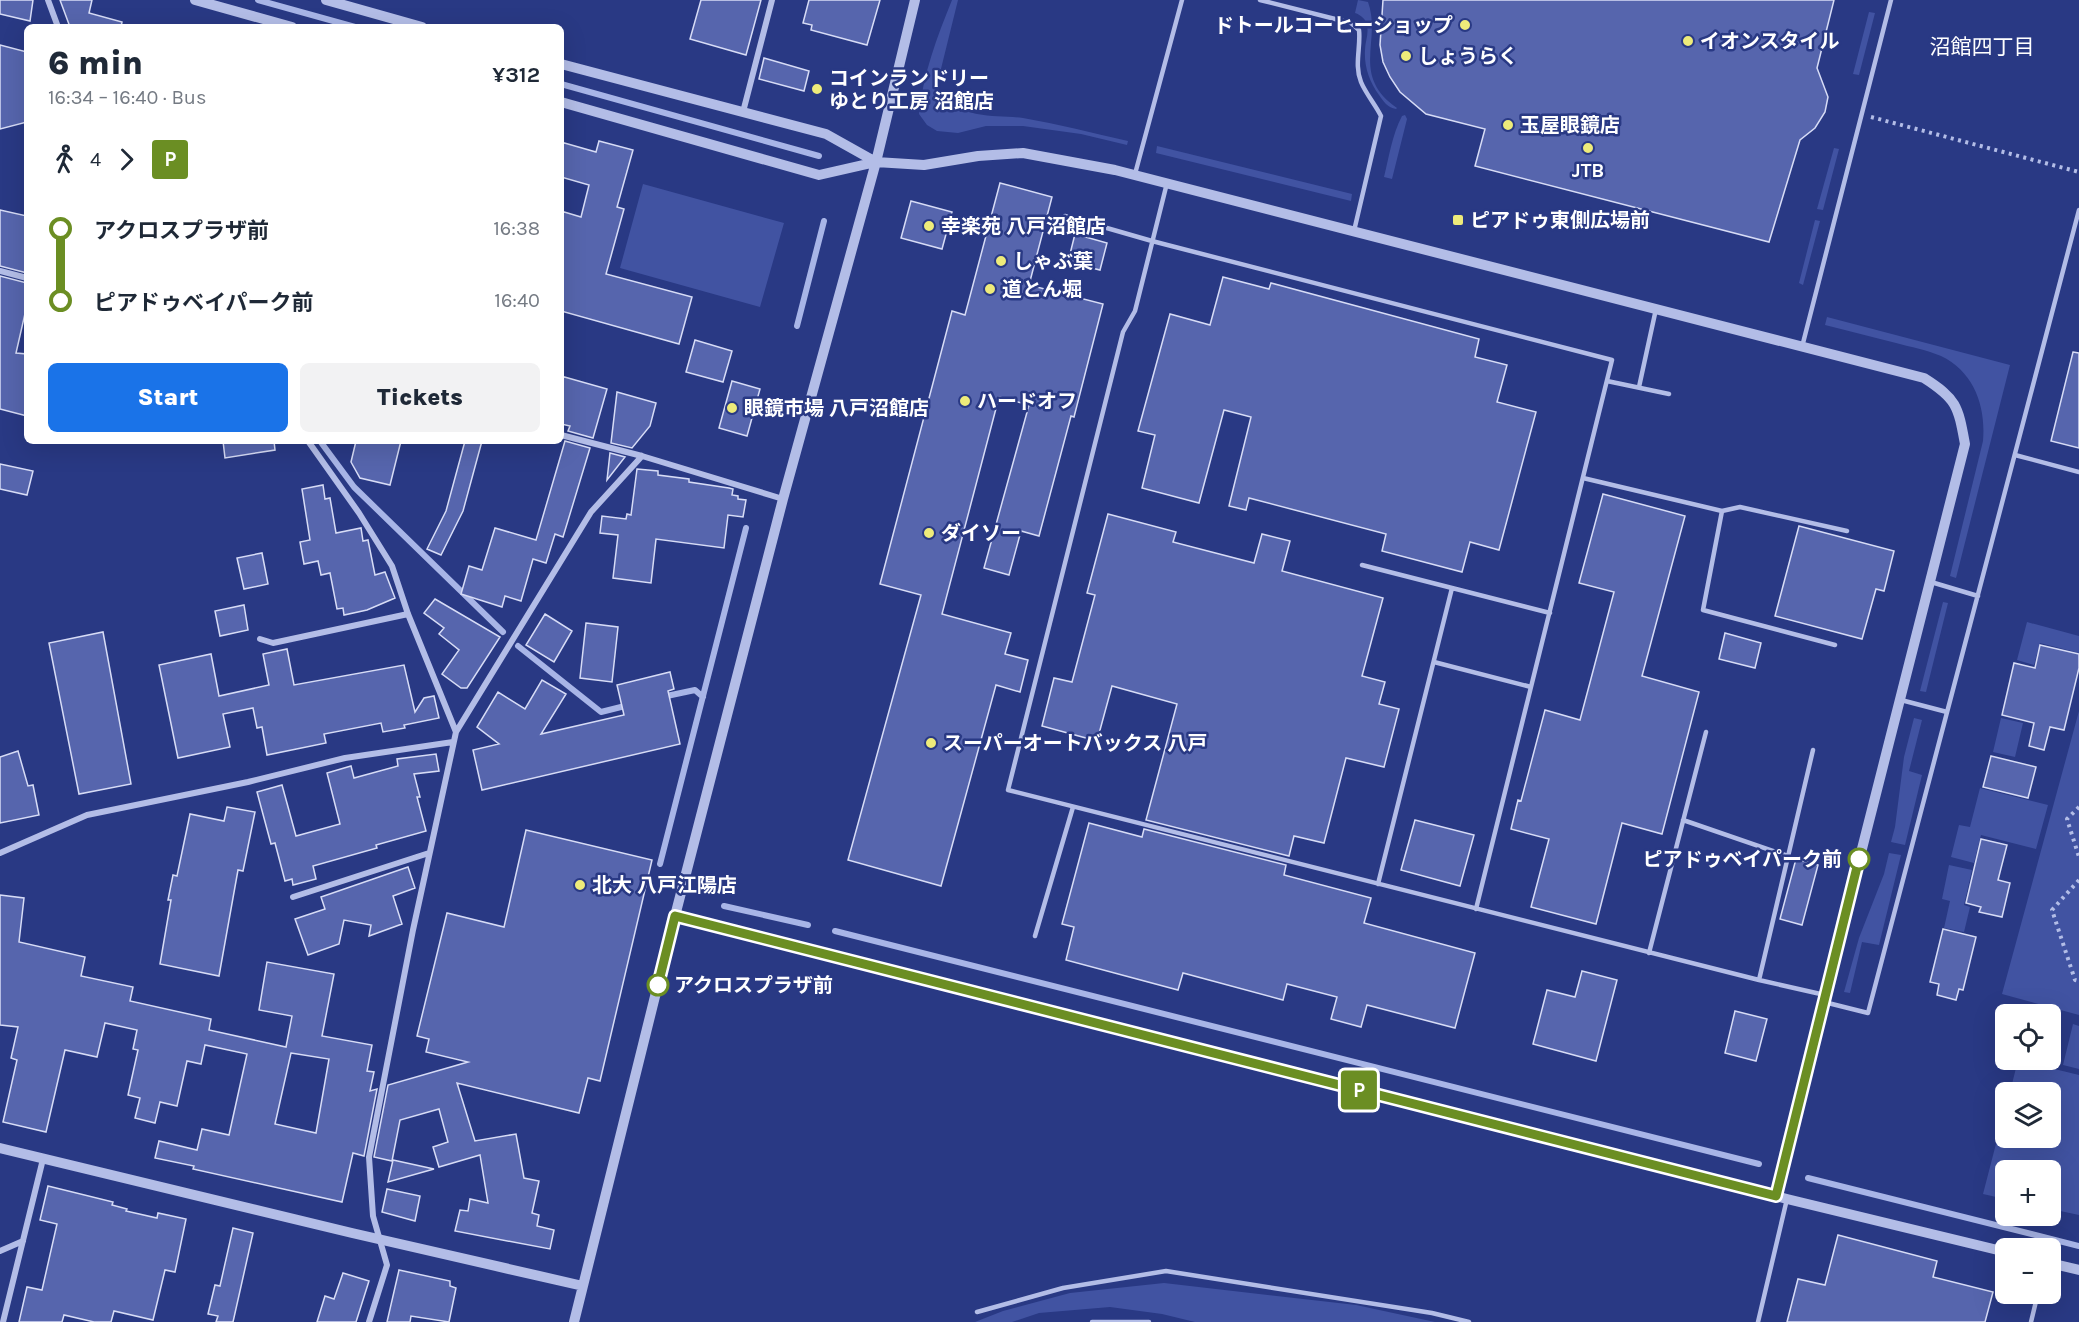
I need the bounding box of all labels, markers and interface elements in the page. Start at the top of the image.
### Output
place label: ドトールコーヒーショップ [1214,14,1453,37]
marker: ドトールコーヒーショップ [1458,18,1472,32]
place label: イオンスタイル [1700,30,1840,53]
marker: イオンスタイル [1681,34,1695,48]
district label: 沼館四丁目 [1930,35,2035,59]
text: 6 min [48,44,143,82]
place label: しょうらく [1418,45,1518,68]
marker: しょうらく [1399,49,1413,63]
text: ¥312 [492,62,540,88]
place label: コインランドリー ゆとり工房 沼館店 [829,67,994,113]
marker: コインランドリー ゆとり工房 沼館店 [810,82,824,96]
text: 16:34 – 16:40 · Bus [48,86,206,109]
place label: 玉屋眼鏡店 [1520,114,1620,137]
marker: 玉屋眼鏡店 [1501,118,1515,132]
marker: JTB [1581,141,1595,155]
icon: walk [48,143,81,176]
icon: forward [110,143,143,176]
text: P [164,147,176,171]
text: 4 [90,148,101,171]
place label: JTB [1572,159,1604,182]
place label: ピアドゥ東側広場前 [1470,209,1650,232]
marker: ピアドゥ東側広場前 [1451,213,1465,227]
place label: 幸楽苑 八戸沼館店 [941,215,1106,238]
text: 16:38 [493,217,540,240]
text: アクロスプラザ前 [94,218,269,244]
marker: 幸楽苑 八戸沼館店 [922,219,936,233]
place label: しゃぶ葉 [1013,250,1093,273]
marker: しゃぶ葉 [994,254,1008,268]
place label: 道とん堀 [1002,278,1082,301]
marker: 道とん堀 [983,282,997,296]
text: 16:40 [494,289,540,312]
text: ピアドゥベイパーク前 [94,290,314,316]
button: Start [48,363,288,432]
button: Tickets [300,363,540,432]
place label: ハードオフ [977,390,1077,413]
marker: ハードオフ [958,394,972,408]
place label: 眼鏡市場 八戸沼館店 [744,397,929,420]
marker: 眼鏡市場 八戸沼館店 [725,401,739,415]
place label: ダイソー [941,522,1021,545]
marker: ダイソー [922,526,936,540]
place label: スーパーオートバックス 八戸 [943,732,1207,755]
marker: スーパーオートバックス 八戸 [924,736,938,750]
place label: ピアドゥベイパーク前 [1642,848,1842,871]
marker: ピアドゥベイパーク前 [1848,848,1870,870]
place label: 北大 八戸江陽店 [592,874,737,897]
marker: 北大 八戸江陽店 [573,878,587,892]
marker: アクロスプラザ前 [647,974,669,996]
place label: アクロスプラザ前 [674,974,833,997]
map controls [1995,1004,2061,1304]
button: locate [1995,1004,2061,1070]
line badge: P [1340,1070,1378,1110]
text: P [1353,1078,1365,1102]
button: layers [1995,1082,2061,1148]
button: + [1995,1160,2061,1226]
button: − [1995,1238,2061,1304]

